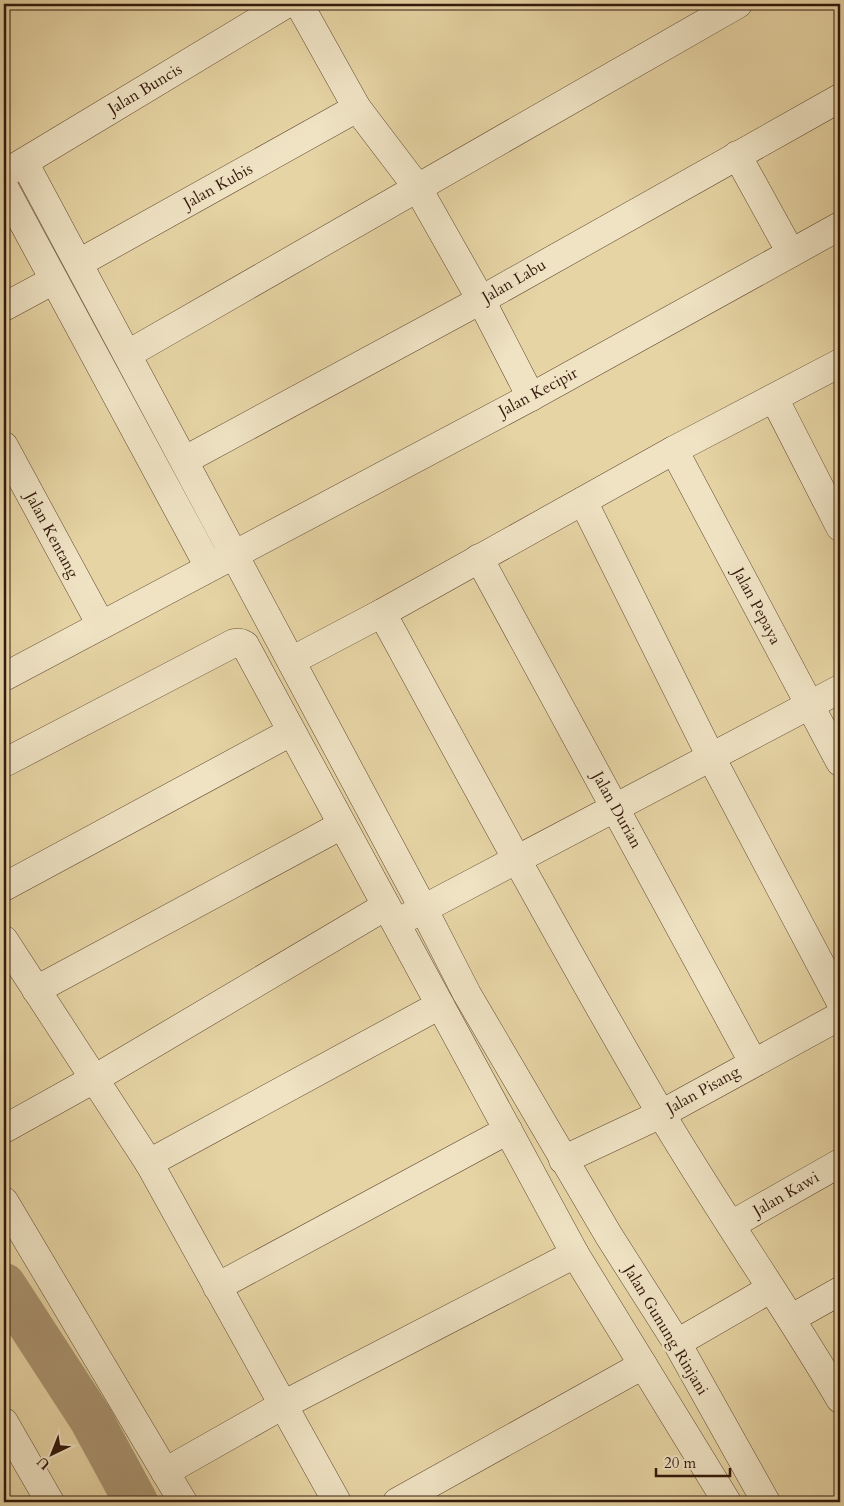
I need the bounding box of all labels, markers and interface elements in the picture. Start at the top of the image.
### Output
street label: Jalan Buncis [102,58,186,121]
street label: Jalan Kubis [178,158,256,215]
street label: Jalan Labu [476,254,550,309]
street label: Jalan Kecipir [493,362,582,423]
street label: Jalan Kentang [19,486,84,582]
street label: Jalan Pepaya [727,562,787,648]
street label: Jalan Durian [586,766,647,852]
street label: Jalan Pisang [660,1061,744,1120]
street label: Jalan Kawi [747,1166,823,1223]
street label: Jalan Gunung Rinjani [617,1259,714,1400]
north arrow [28,1428,78,1478]
scale bar [656,1446,730,1478]
text: U [32,1452,54,1474]
text: 20 m [664,1453,696,1473]

